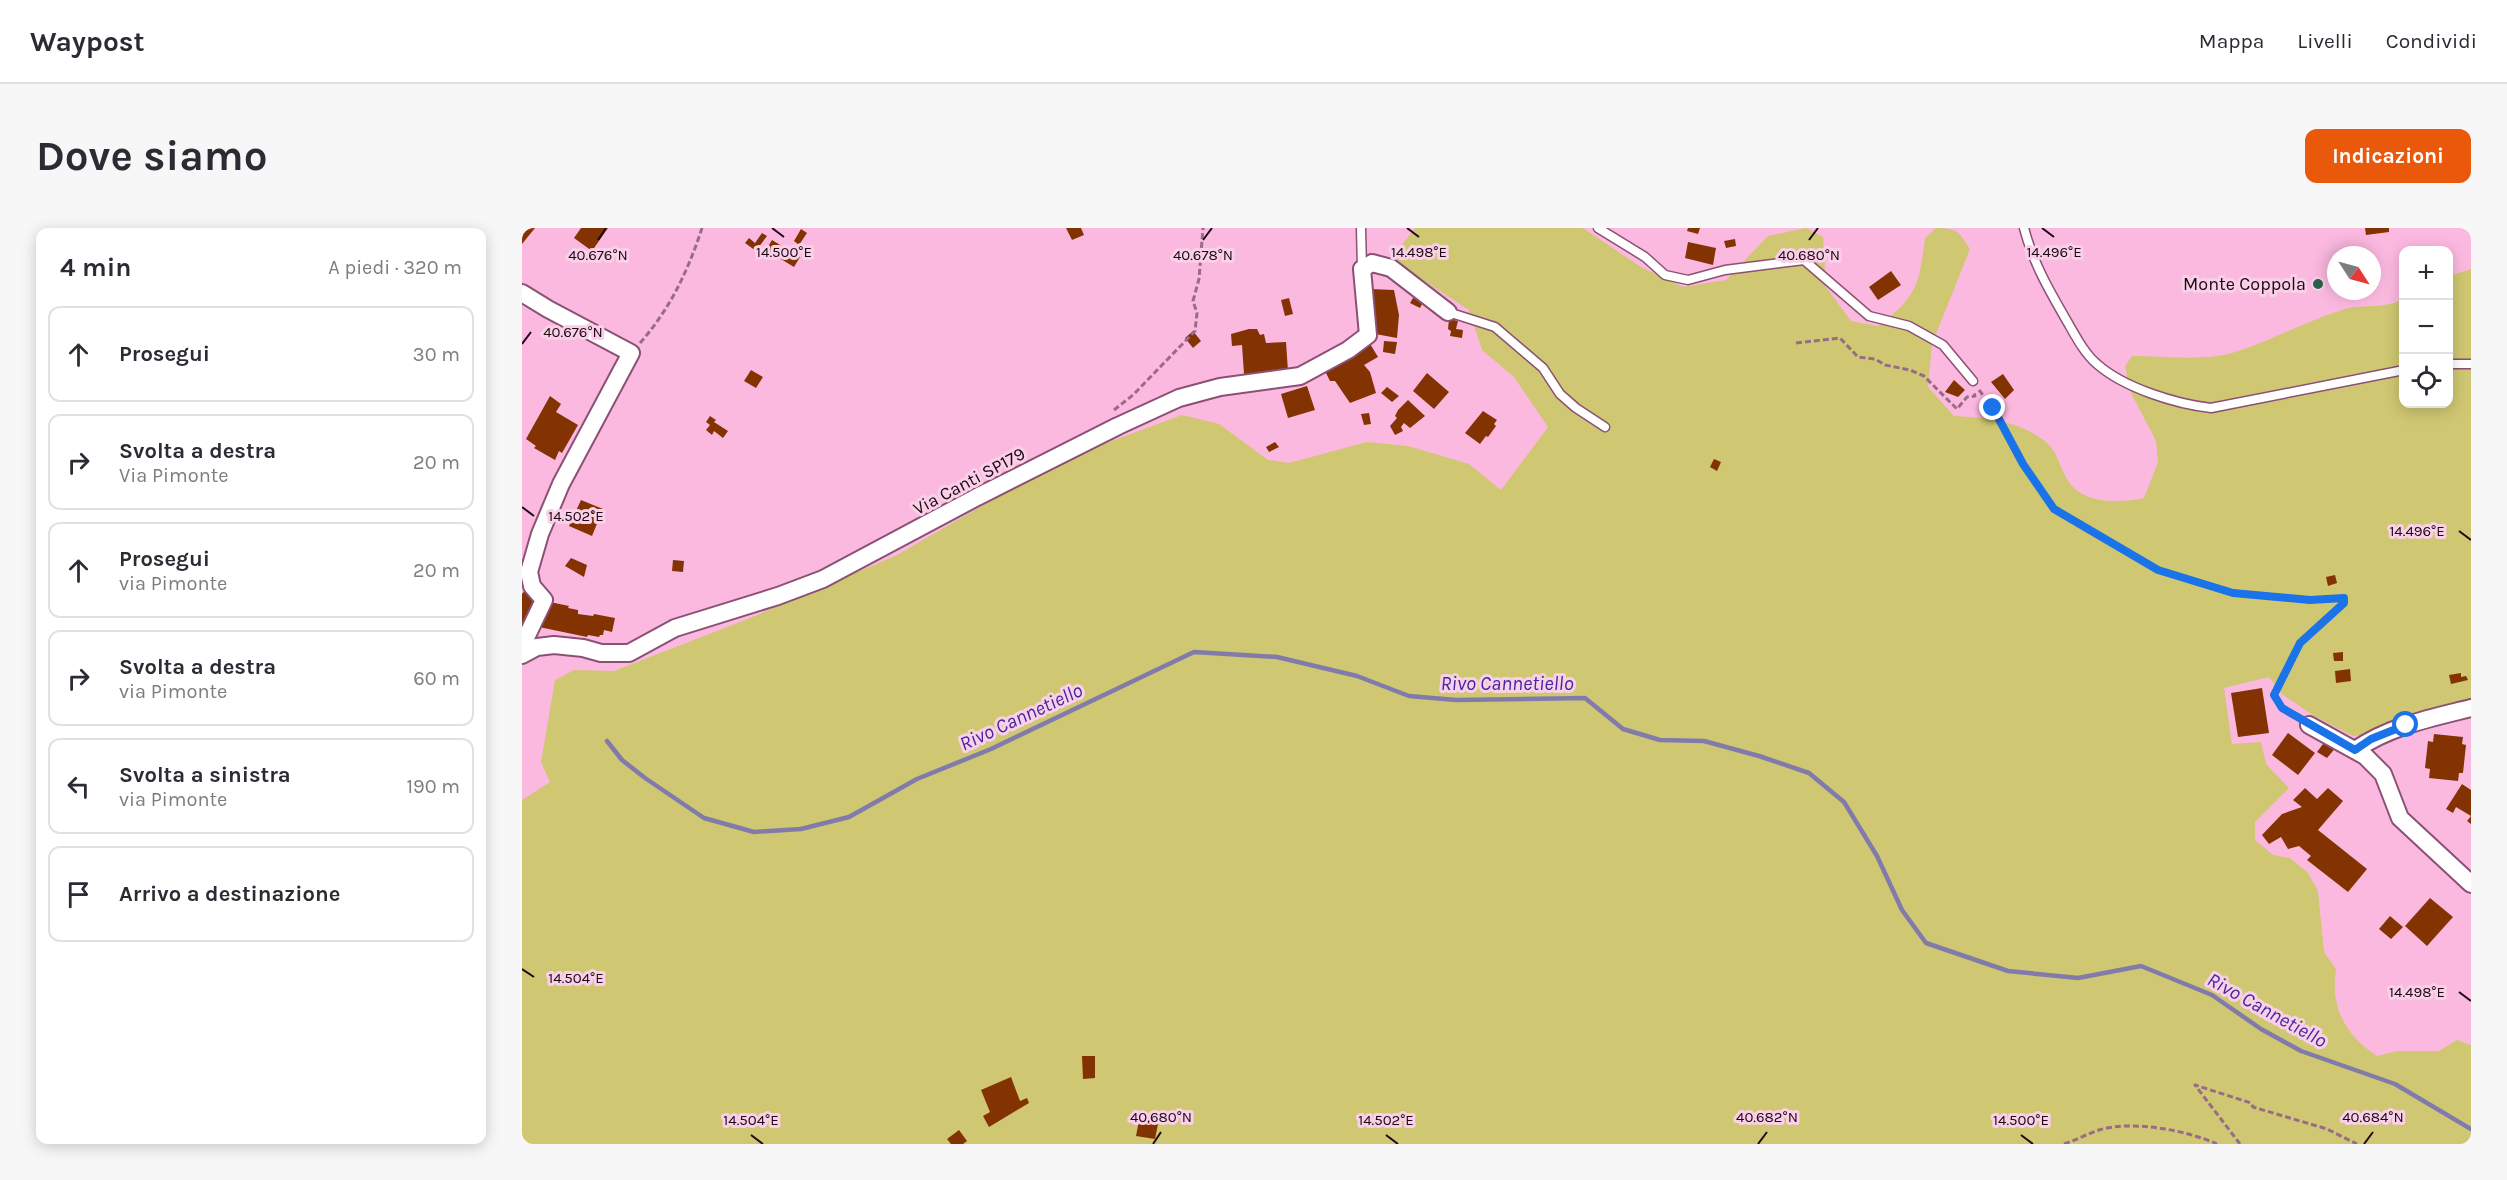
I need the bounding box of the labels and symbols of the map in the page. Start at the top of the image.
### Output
text: 14.500°E [756,243,812,261]
text: 14.498°E [1391,243,1447,261]
text: 14.496°E [2026,243,2082,261]
text: 40.676°N [568,246,628,264]
text: 40.678°N [1173,246,1233,264]
text: 40.680°N [1778,246,1840,264]
north arrow [2327,246,2381,300]
place label: Monte Coppola [2183,273,2306,295]
marker: Monte Coppola [2311,277,2325,291]
text: 40.676°N [543,323,603,341]
route end [1979,394,2005,420]
street label: Via Canti SP179 [909,442,1029,520]
text: 14.502°E [548,507,604,525]
text: 14.496°E [2389,522,2445,540]
water label: Rivo Cannetiello [1441,672,1574,695]
water label: Rivo Cannetiello [956,678,1086,756]
route start [2392,711,2418,737]
water label: Rivo Cannetiello [2203,968,2331,1052]
text: 14.504°E [548,969,604,987]
text: 14.498°E [2389,983,2445,1001]
text: 40.680°N [1130,1108,1192,1126]
text: 40.682°N [1736,1108,1798,1126]
text: 40.684°N [2342,1108,2404,1126]
text: 14.504°E [723,1111,779,1129]
text: 14.502°E [1358,1111,1414,1129]
text: 14.500°E [1993,1111,2049,1129]

